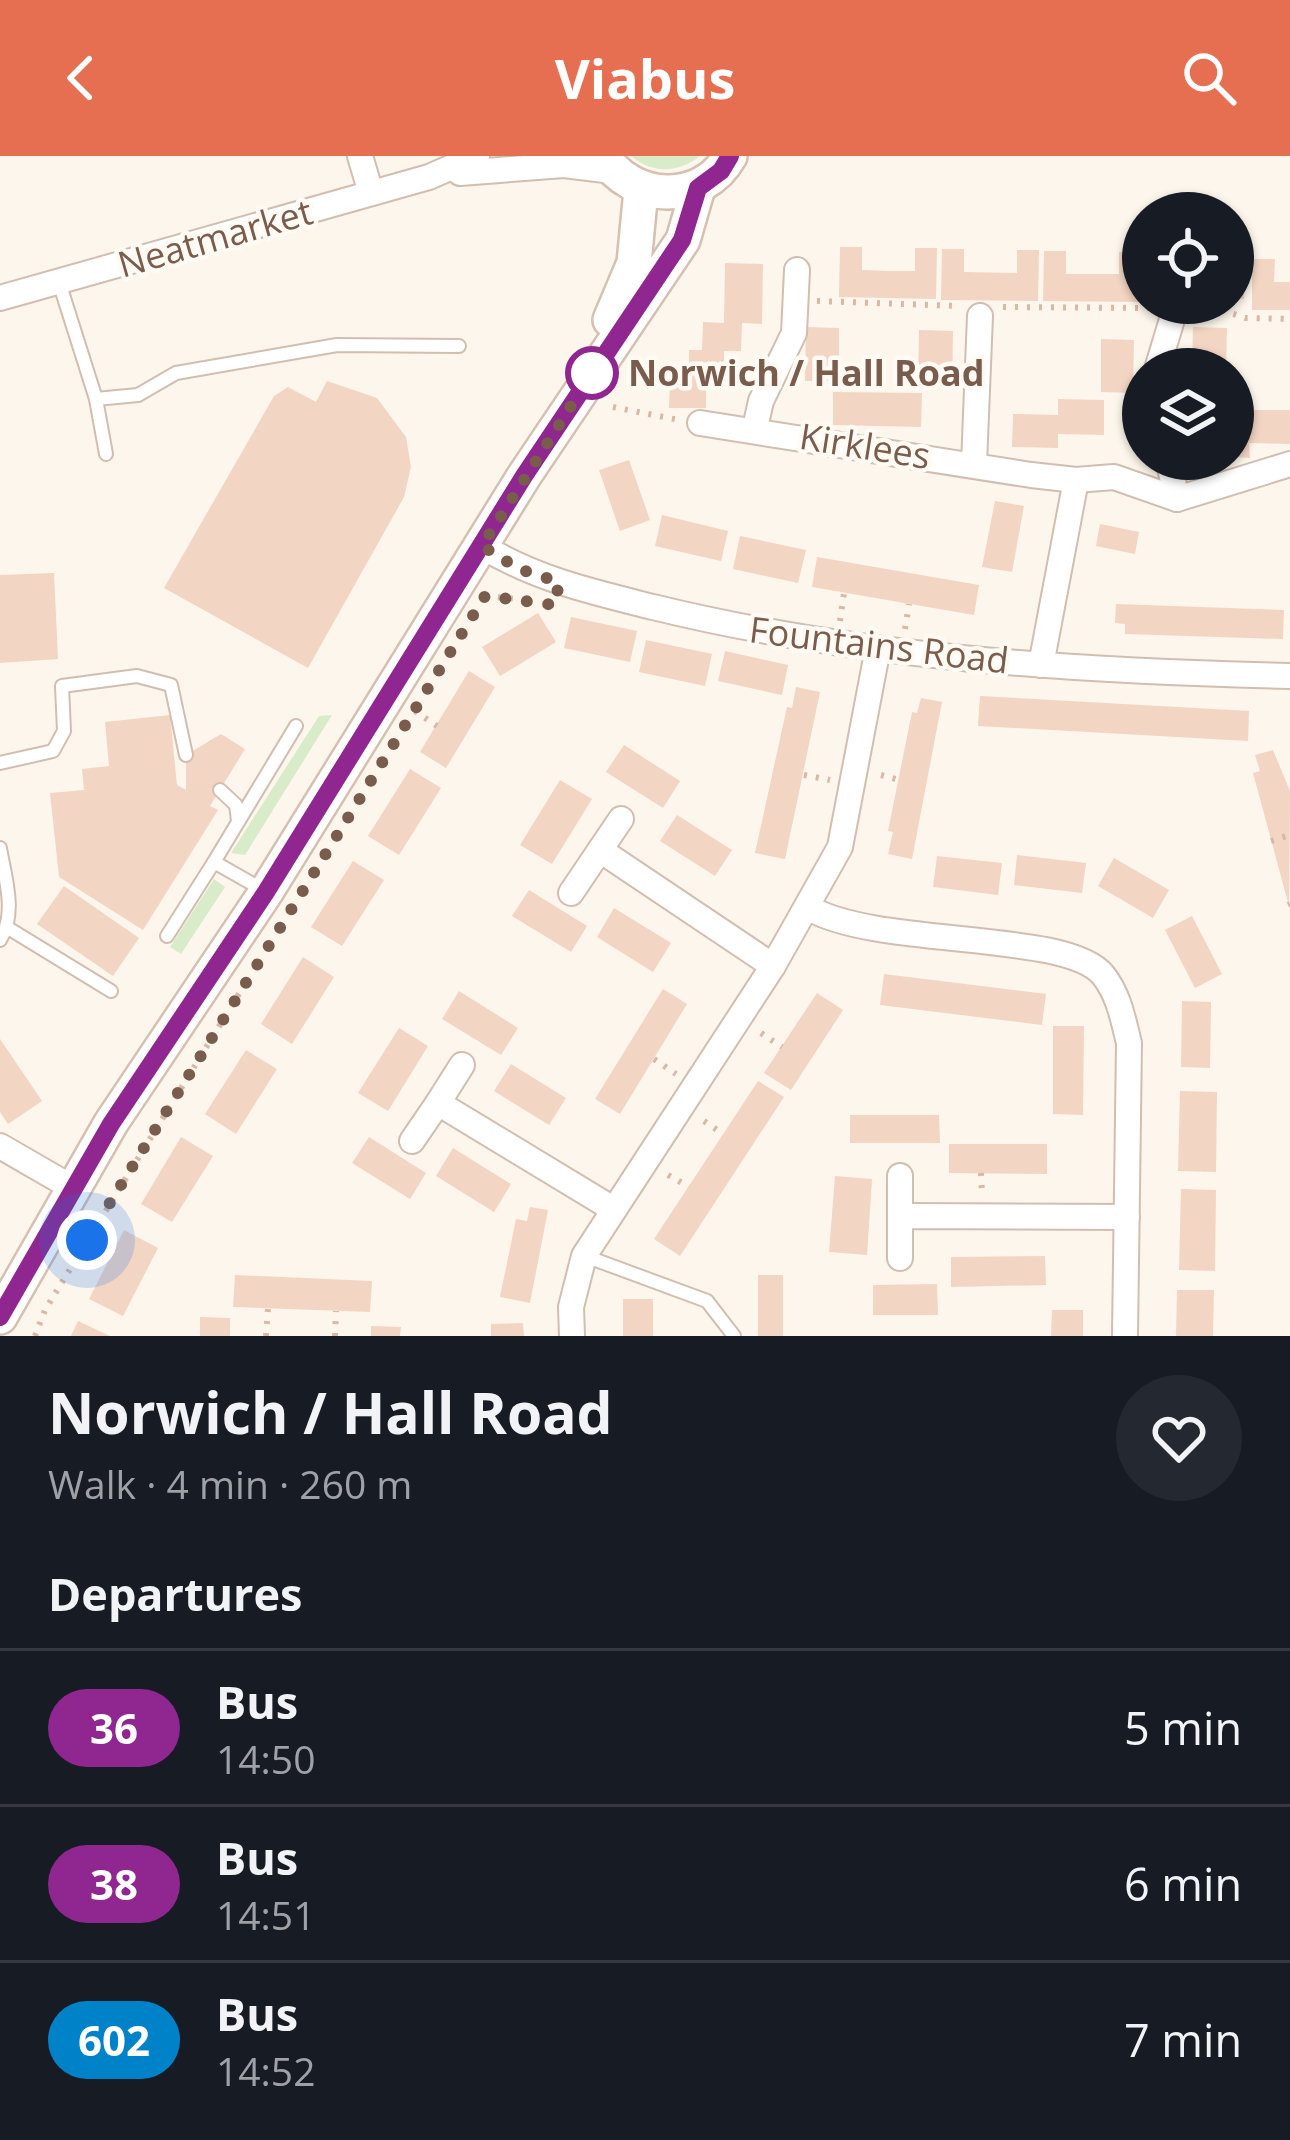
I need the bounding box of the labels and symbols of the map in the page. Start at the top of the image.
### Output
street label: Neatmarket [112,186,318,289]
marker: Norwich / Hall Road [567,348,617,398]
place label: Norwich / Hall Road [628,348,985,397]
street label: Kirklees [796,411,934,480]
street label: Fountains Road [747,604,1011,685]
your location [57,1210,117,1270]

